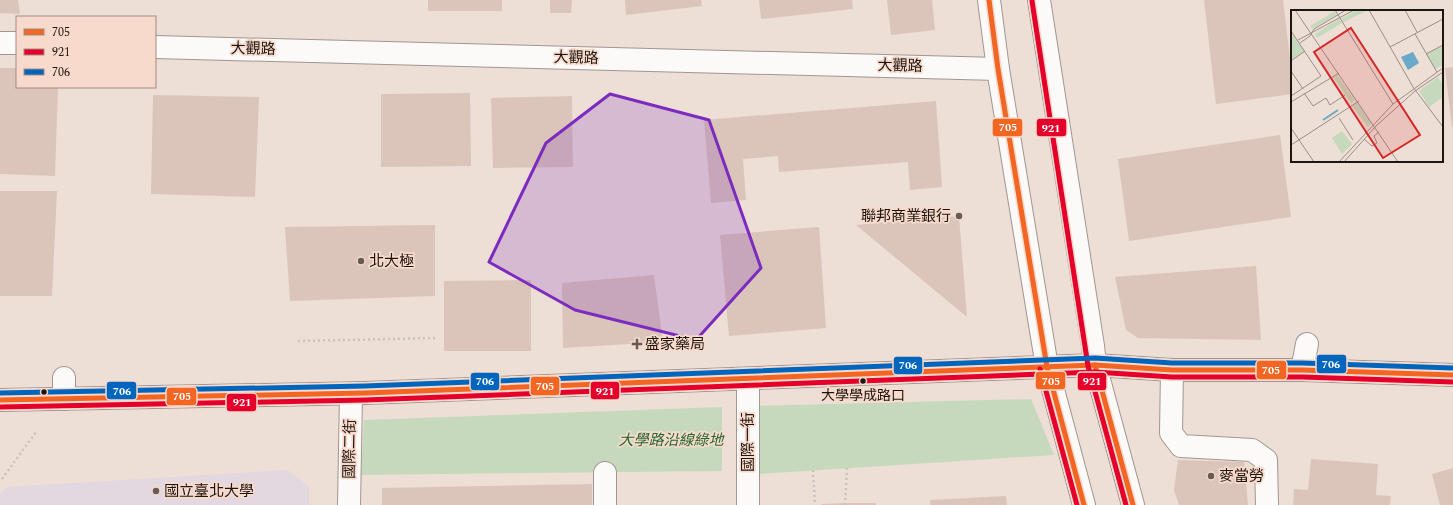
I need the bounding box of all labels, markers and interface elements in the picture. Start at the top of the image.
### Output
inset map [1291,10,1443,162]
legend [16,16,156,88]
text: 705 [52,23,70,42]
street label: 大觀路 [230,37,276,61]
text: 921 [52,43,70,62]
street label: 大觀路 [553,46,599,70]
street label: 大觀路 [877,54,923,78]
text: 706 [52,63,70,82]
line badge: 705 [992,118,1023,137]
line badge: 921 [1036,118,1067,137]
text: 705 [999,119,1017,136]
text: 921 [1042,120,1060,137]
place label: 聯邦商業銀行 [861,205,951,228]
marker: 聯邦商業銀行 [954,211,964,221]
place label: 北大極 [369,250,414,273]
marker: 北大極 [356,256,366,266]
place label: 盛家藥局 [645,333,705,356]
marker: 盛家藥局 [632,339,642,349]
line badge: 706 [1316,354,1347,374]
line badge: 706 [893,356,923,375]
text: 706 [1322,356,1340,373]
text: 706 [899,357,917,374]
line badge: 705 [1256,360,1287,380]
text: 705 [1262,362,1280,379]
line badge: 705 [1035,371,1066,390]
line badge: 706 [470,372,500,391]
line badge: 921 [1077,372,1107,391]
text: 706 [476,373,494,390]
text: 705 [1042,373,1060,390]
text: 921 [1083,373,1101,390]
line badge: 705 [530,376,560,396]
marker: 大學學成路口 [858,376,868,386]
text: 705 [536,378,554,395]
line badge: 706 [106,381,137,400]
line badge: 921 [590,381,620,400]
text: 706 [113,383,131,400]
text: 921 [596,383,614,400]
place label: 大學學成路口 [821,385,905,406]
unlabelled marker [39,387,49,397]
line badge: 705 [166,387,197,406]
text: 705 [173,388,191,405]
line badge: 921 [226,393,257,412]
text: 921 [233,394,251,411]
street label: 國際一街 [737,412,760,472]
street label: 國際二街 [338,419,362,479]
park label: 大學路沿線綠地 [618,429,725,452]
place label: 麥當勞 [1219,465,1264,488]
marker: 麥當勞 [1206,471,1216,481]
place label: 國立臺北大學 [164,480,254,503]
marker: 國立臺北大學 [151,486,161,496]

